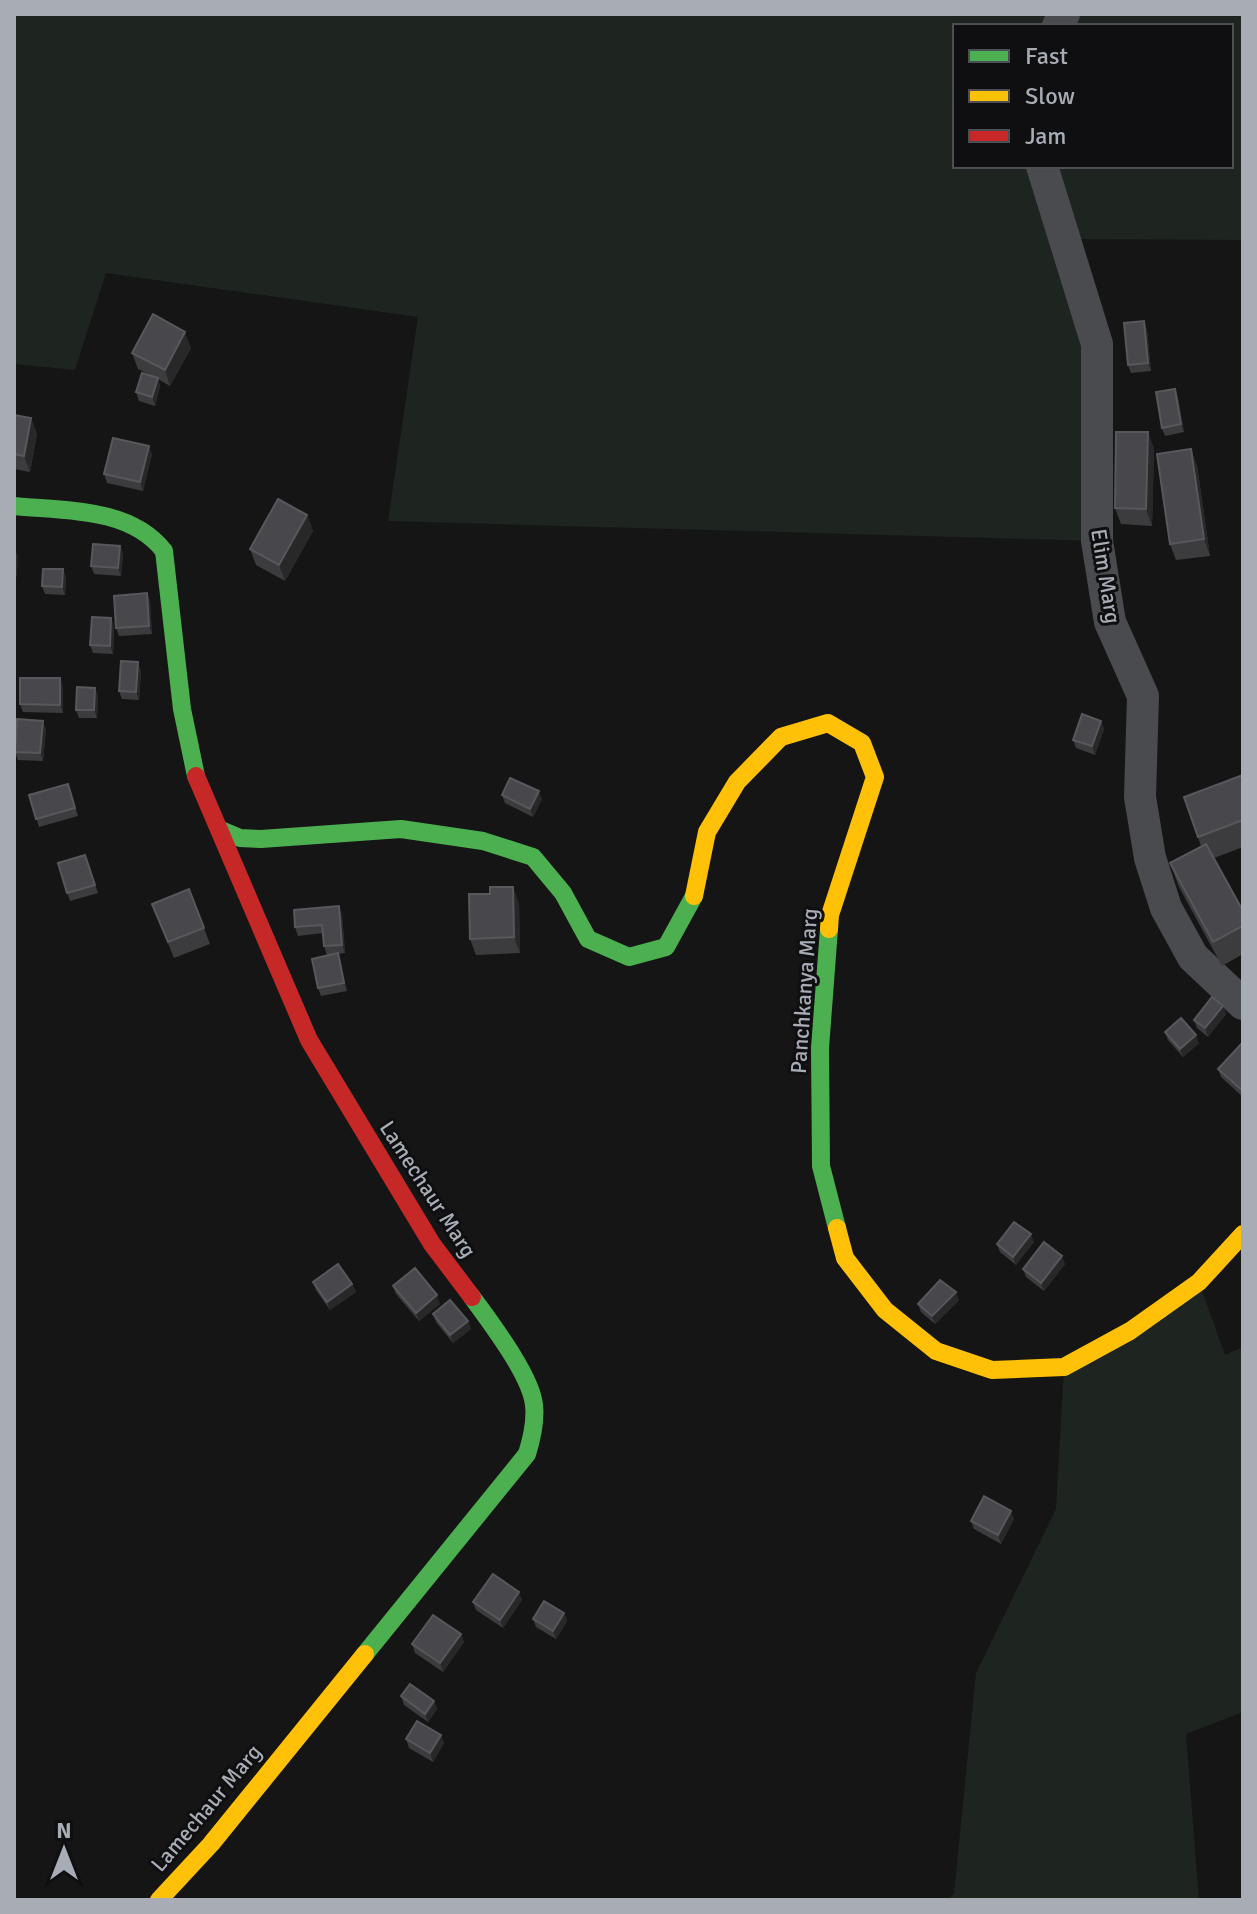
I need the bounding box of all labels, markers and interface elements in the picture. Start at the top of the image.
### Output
legend [953,24,1233,168]
text: Fast [1025,41,1068,71]
text: Slow [1025,81,1075,111]
text: Jam [1025,121,1066,151]
street label: Elim Marg [1085,527,1127,625]
street label: Panchkanya Marg [785,907,823,1075]
street label: Lamechaur Marg [374,1115,482,1263]
street label: Lamechaur Marg [145,1739,267,1877]
north arrow [24,1810,104,1890]
text: N [56,1817,72,1844]

